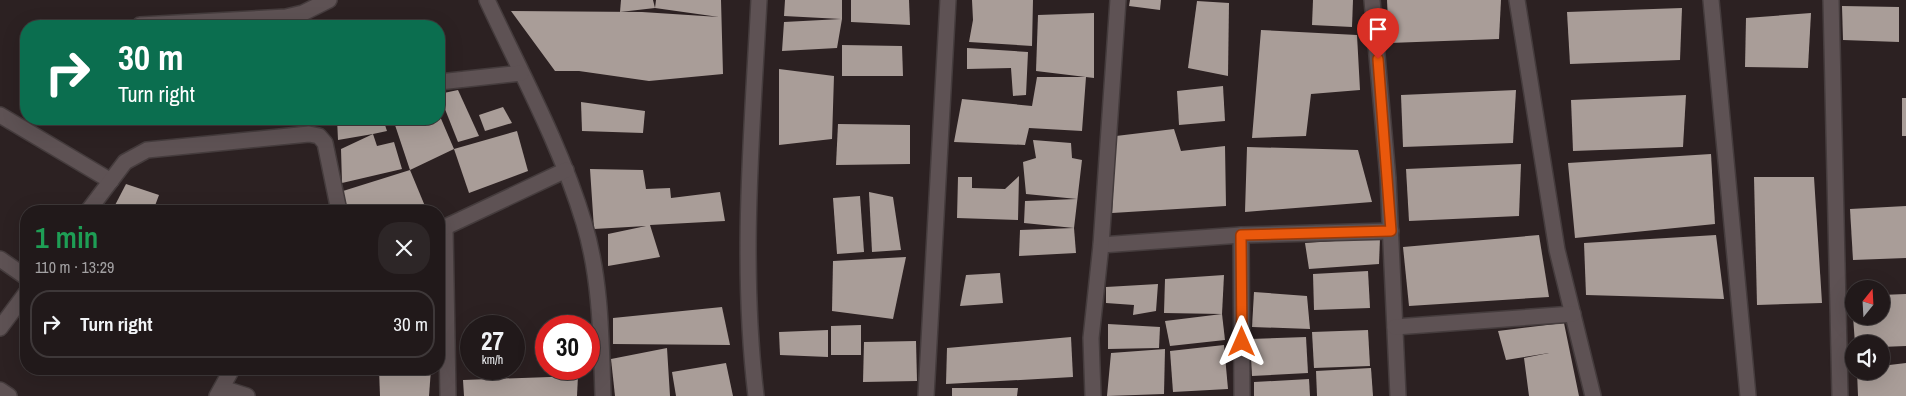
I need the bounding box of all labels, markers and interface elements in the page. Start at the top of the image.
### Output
pin [1357,8,1399,59]
icon: arrive [1364,15,1392,43]
text: 30 m [118,34,183,81]
icon: right [35,40,100,105]
text: Turn right [118,79,195,109]
text: 1 min [35,217,98,257]
button: close [378,222,430,274]
text: 110 m · 13:29 [35,256,114,278]
north arrow [1845,280,1890,325]
map controls [1845,280,1890,380]
icon: right [37,310,65,338]
text: Turn right [80,311,152,337]
text: 30 m [393,311,428,337]
speed limit sign: 30 [535,315,600,380]
position arrow [1215,315,1267,367]
text: 27 [481,324,504,358]
button: sound [1845,335,1890,380]
text: km/h [482,352,503,368]

